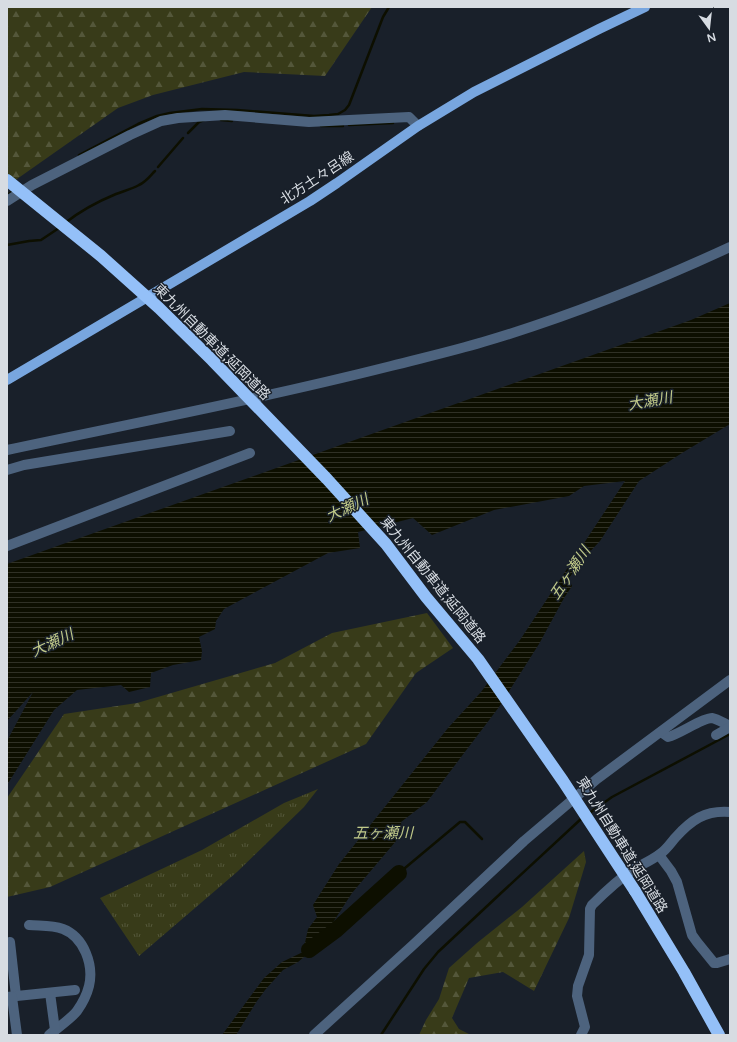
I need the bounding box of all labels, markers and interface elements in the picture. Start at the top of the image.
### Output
north arrow [689,8,729,48]
text: N [706,30,717,45]
street label: 北方土々呂線 [277,148,357,208]
street label: 東九州自動車道;延岡道路 [150,280,274,404]
water label: 大瀬川 [626,388,676,414]
water label: 大瀬川 [323,489,373,526]
street label: 東九州自動車道;延岡道路 [377,513,489,647]
water label: 五ヶ瀬川 [546,541,595,603]
water label: 大瀬川 [28,624,78,661]
street label: 東九州自動車道;延岡道路 [573,774,671,916]
water label: 五ヶ瀬川 [353,824,415,842]

